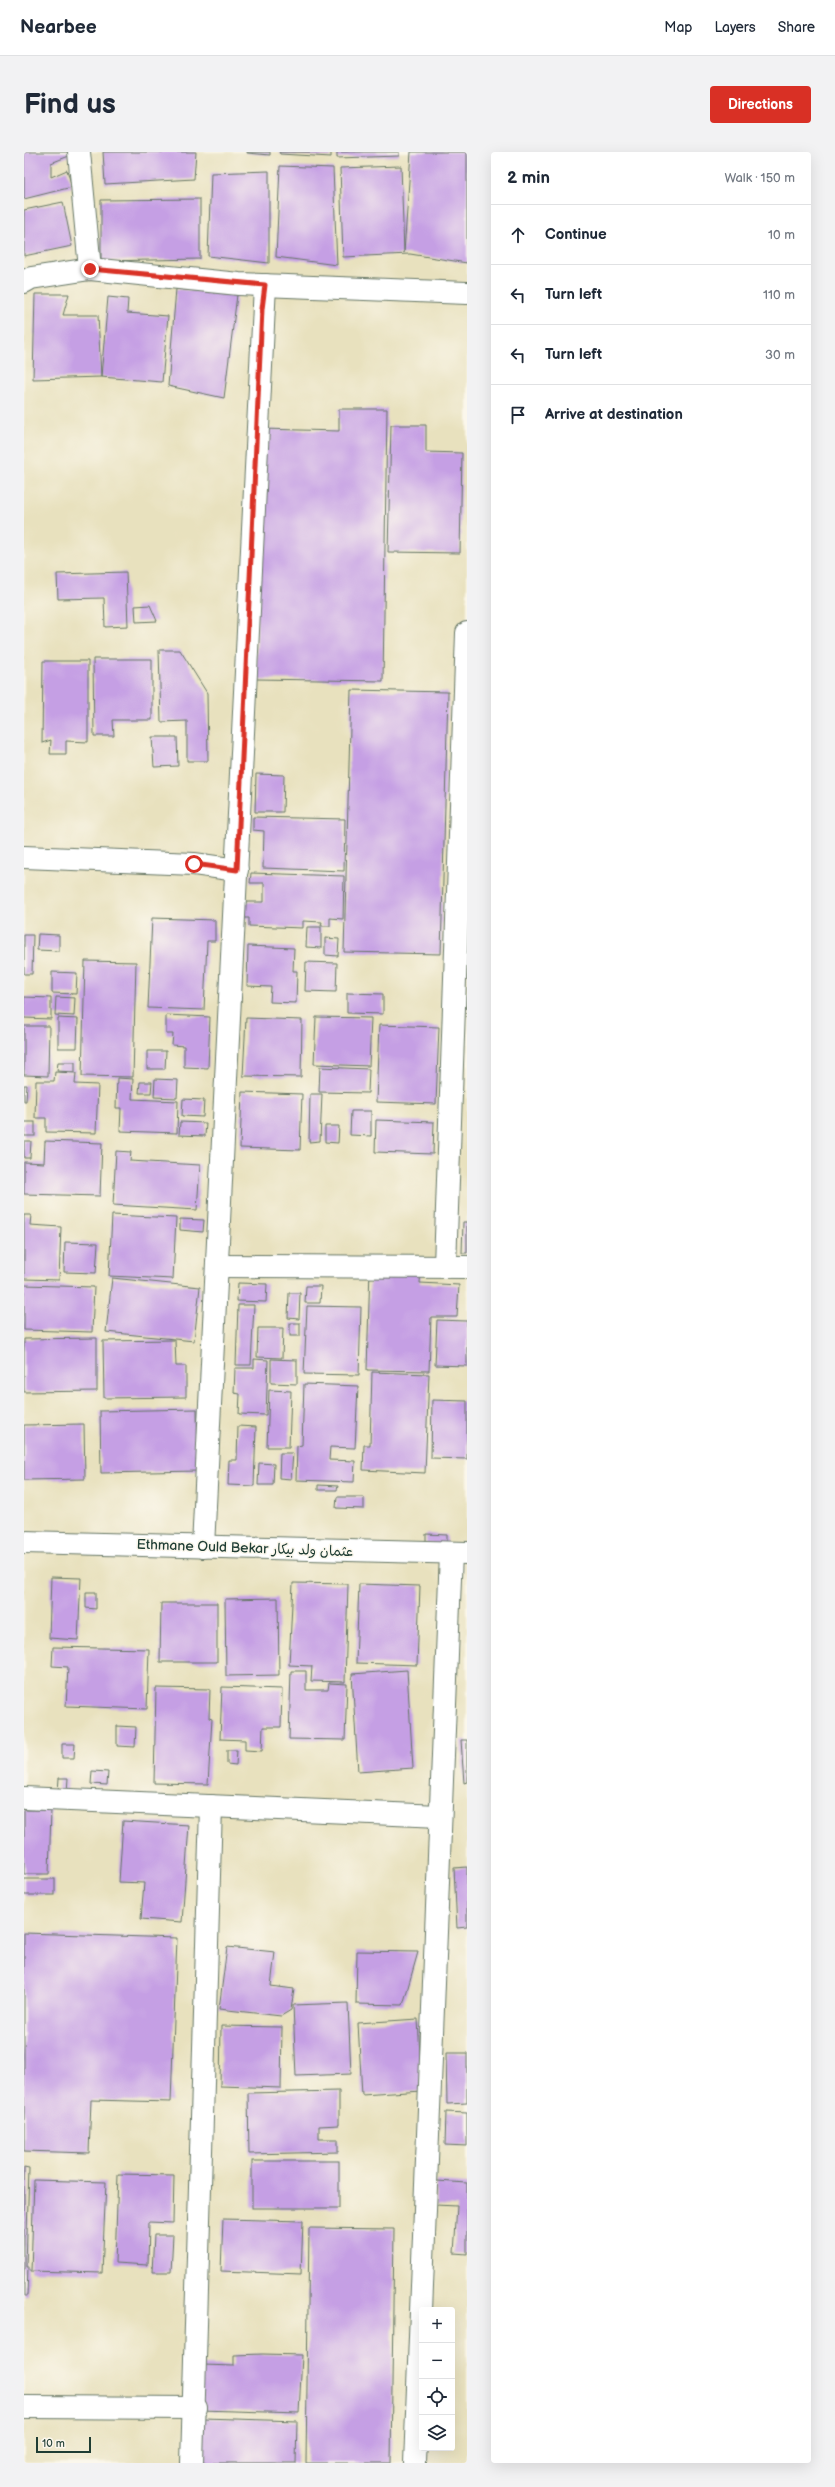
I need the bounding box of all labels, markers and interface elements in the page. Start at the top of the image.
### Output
text: Nearbee [20,16,97,39]
text: Map [664,19,692,36]
text: Layers [714,19,756,36]
text: Share [778,19,815,36]
button: Directions [710,86,811,123]
text: Find us [24,88,116,121]
text: 2 min [507,168,550,188]
text: Walk · 150 m [724,170,795,186]
icon: ahead [507,224,529,246]
text: Continue [545,225,607,244]
text: 10 m [768,227,795,243]
route end [81,260,99,278]
icon: left [507,284,529,306]
text: Turn left [545,285,602,304]
text: 110 m [763,287,795,303]
icon: left [507,344,529,366]
text: Turn left [545,345,602,364]
text: 30 m [765,347,795,363]
icon: arrive [507,404,529,426]
text: Arrive at destination [545,405,683,424]
route start [185,855,203,873]
street label: Ethmane Ould Bekar عثمان ولد بيكار [136,1536,354,1560]
map controls [419,2307,455,2451]
button: + [419,2307,455,2343]
button: − [419,2343,455,2379]
button: locate [419,2379,455,2415]
button: layers [419,2415,455,2451]
scale bar [36,2435,91,2454]
text: 10 m [42,2437,65,2450]

